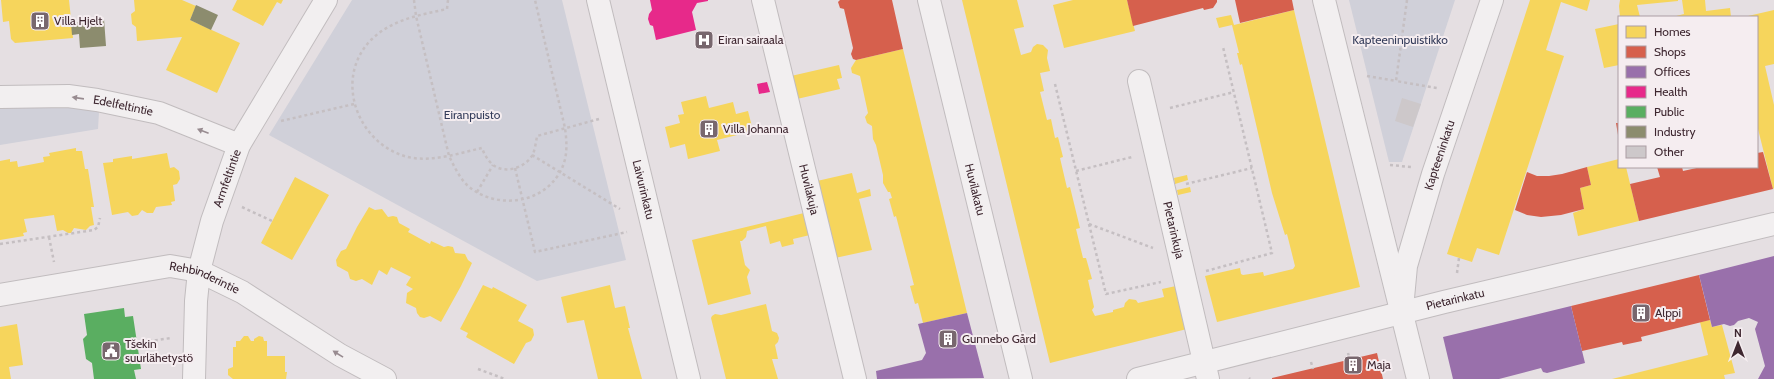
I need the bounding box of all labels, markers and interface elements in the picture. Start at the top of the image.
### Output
building icon: Villa Hjelt [29,10,51,32]
place label: Villa Hjelt [54,13,102,28]
legend [1618,16,1758,168]
text: Homes [1654,24,1691,39]
hospital icon: Eiran sairaala [693,29,715,51]
place label: Eiran sairaala [718,32,784,47]
park label: Kapteeninpuistikko [1352,32,1448,47]
text: Shops [1654,44,1686,59]
text: Offices [1654,64,1690,79]
text: Health [1654,84,1688,99]
street label: Edelfeltintie [92,92,155,119]
one-way arrow [72,95,84,101]
text: Public [1654,104,1685,119]
park label: Eiranpuisto [444,107,501,122]
building icon: Villa Johanna [698,118,720,140]
street label: Kapteeninkatu [1421,118,1458,192]
place label: Villa Johanna [723,121,789,136]
text: Industry [1654,124,1695,139]
one-way arrow [197,127,209,133]
text: Other [1654,144,1684,159]
street label: Armfeltintie [209,147,244,209]
street label: Laivurinkatu [630,158,658,221]
street label: Huvilakuja [796,162,823,216]
street label: Huvilakatu [962,162,989,217]
street label: Pietarinkuja [1160,200,1188,260]
street label: Rehbinderintie [168,258,242,297]
street label: Pietarinkatu [1424,285,1486,313]
building icon: Alppi [1630,302,1652,324]
place label: Alppi [1655,305,1681,320]
north arrow [1718,323,1758,363]
text: N [1734,326,1742,340]
building icon: Gunnebo Gård [937,328,959,350]
place label: Gunnebo Gård [962,331,1036,346]
place label: Tšekin suurlähetystö [125,336,194,365]
public building icon: Tšekin suurlähetystö [100,340,122,362]
one-way arrow [333,350,344,358]
building icon: Maja [1342,354,1364,376]
place label: Maja [1367,357,1391,372]

